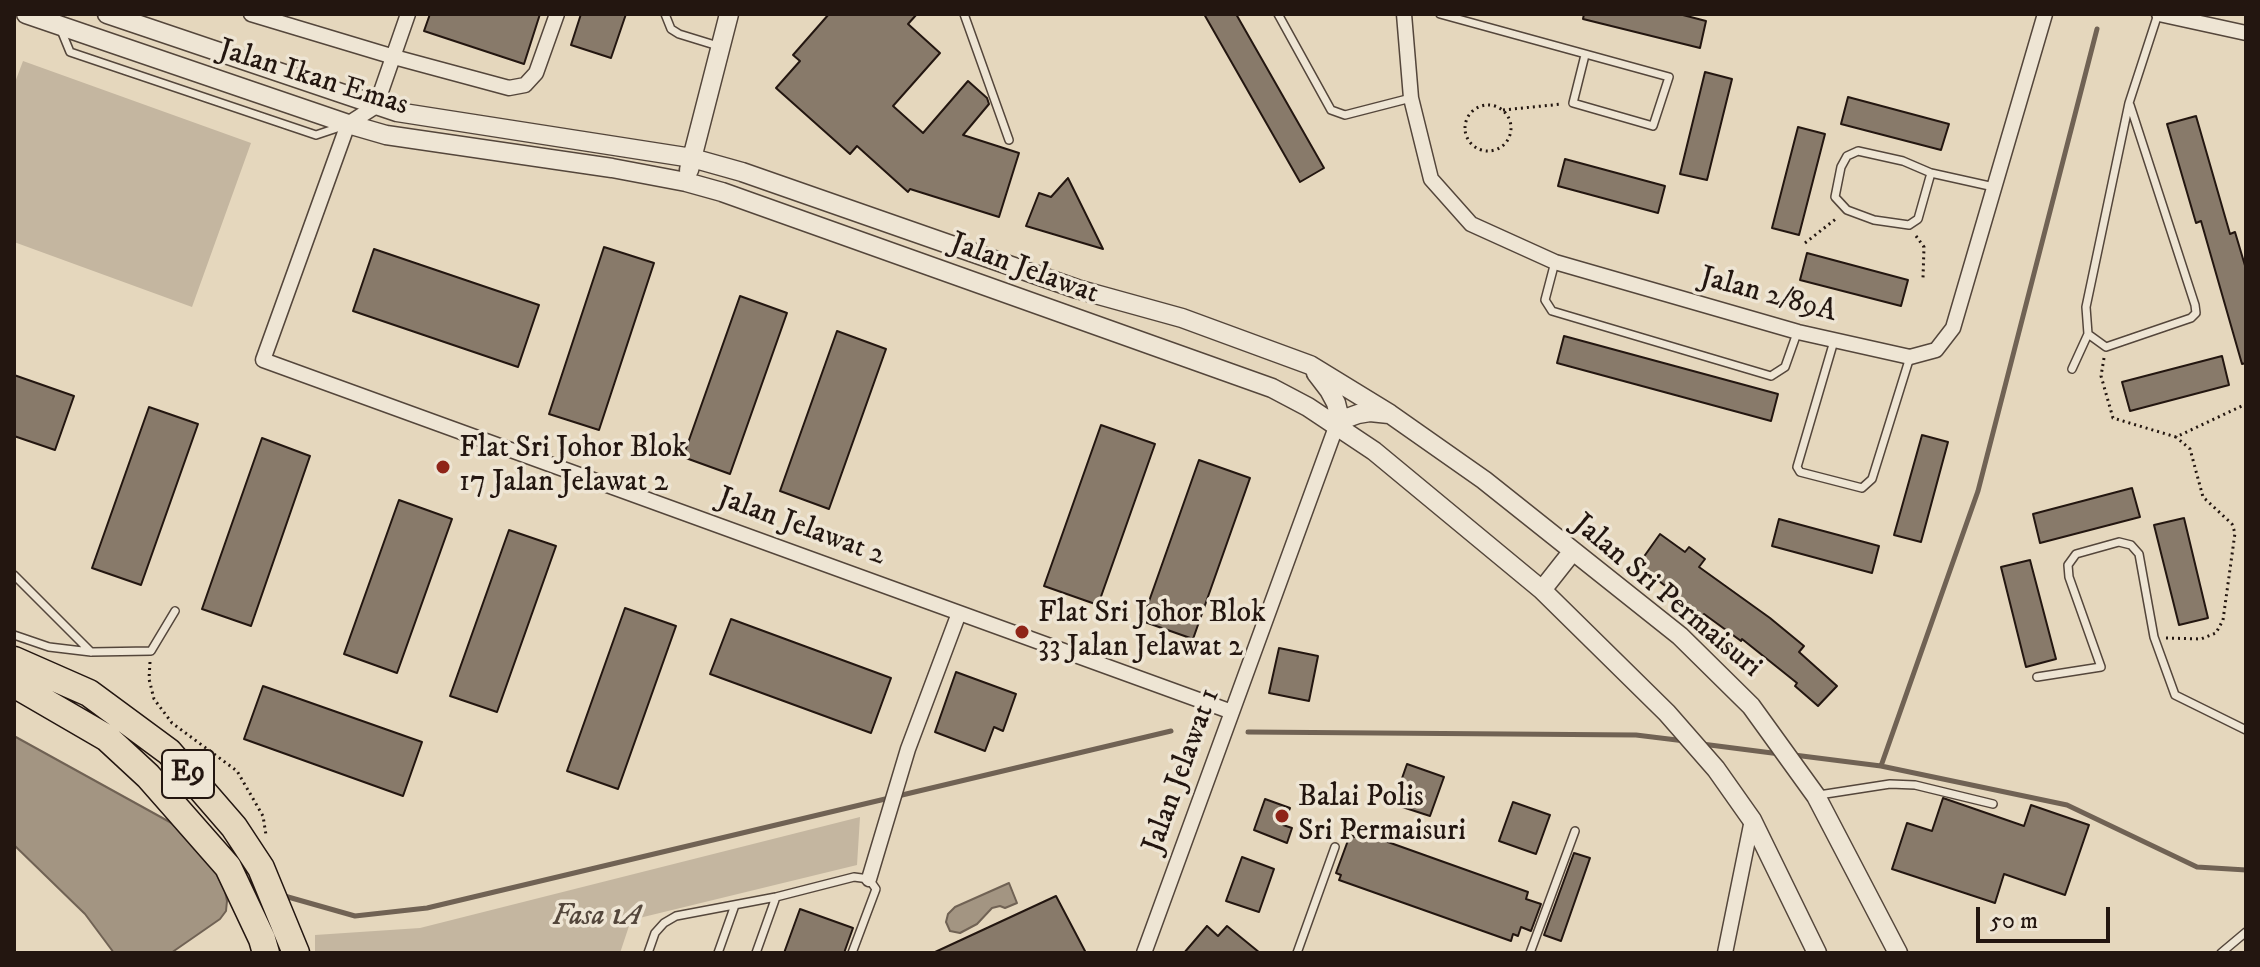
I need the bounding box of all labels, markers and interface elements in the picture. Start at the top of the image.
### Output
street label: Jalan Ikan Emas [214,33,412,125]
street label: Jalan Jelawat [945,227,1103,313]
street label: Jalan 2/89A [1696,261,1840,331]
place label: Flat Sri Johor Blok 17 Jalan Jelawat 2 [459,432,687,502]
marker: Flat Sri Johor Blok 17 Jalan Jelawat 2 [434,458,452,476]
street label: Jalan Jelawat 2 [712,481,890,575]
street label: Jalan Sri Permaisuri [1564,507,1768,687]
place label: Flat Sri Johor Blok 33 Jalan Jelawat 2 [1038,597,1266,668]
marker: Flat Sri Johor Blok 33 Jalan Jelawat 2 [1013,623,1031,641]
street label: Jalan Jelawat 1 [1137,684,1229,858]
road number: E9 [162,750,214,798]
place label: Balai Polis Sri Permaisuri [1298,781,1466,852]
marker: Balai Polis Sri Permaisuri [1273,807,1291,825]
scale bar [1980,891,2114,941]
park label: Fasa 1A [552,900,642,936]
text: 50 m [1990,906,2038,936]

